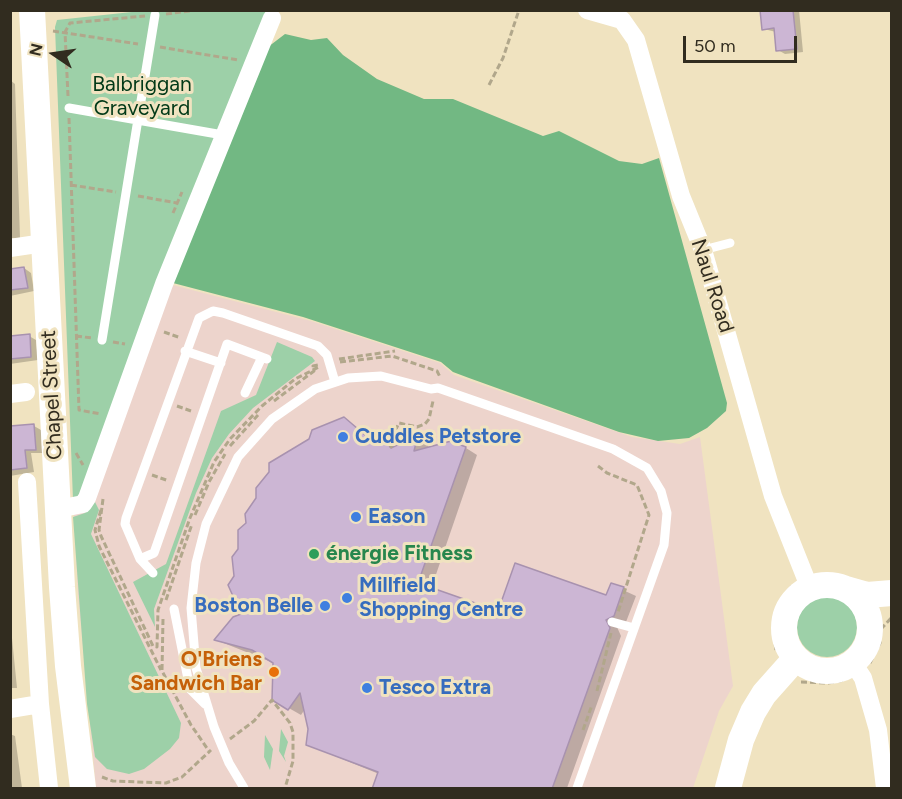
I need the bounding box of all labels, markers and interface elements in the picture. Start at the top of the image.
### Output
north arrow [24,24,84,84]
scale bar [686,24,800,62]
text: 50 m [694,35,736,57]
text: N [25,42,47,58]
park label: Balbriggan Graveyard [92,72,192,122]
street label: Naul Road [685,236,739,336]
street label: Chapel Street [36,329,68,461]
place label: Cuddles Petstore [355,424,521,450]
marker: Cuddles Petstore [336,430,350,444]
place label: Eason [368,504,425,530]
marker: Eason [349,510,363,524]
place label: énergie Fitness [326,541,473,567]
marker: énergie Fitness [307,547,321,561]
place label: Millfield Shopping Centre [359,573,523,623]
marker: Millfield Shopping Centre [340,591,354,605]
place label: Boston Belle [194,593,313,619]
marker: Boston Belle [318,599,332,613]
place label: O'Briens Sandwich Bar [130,647,262,697]
marker: O'Briens Sandwich Bar [267,665,281,679]
place label: Tesco Extra [379,675,491,701]
marker: Tesco Extra [360,681,374,695]

